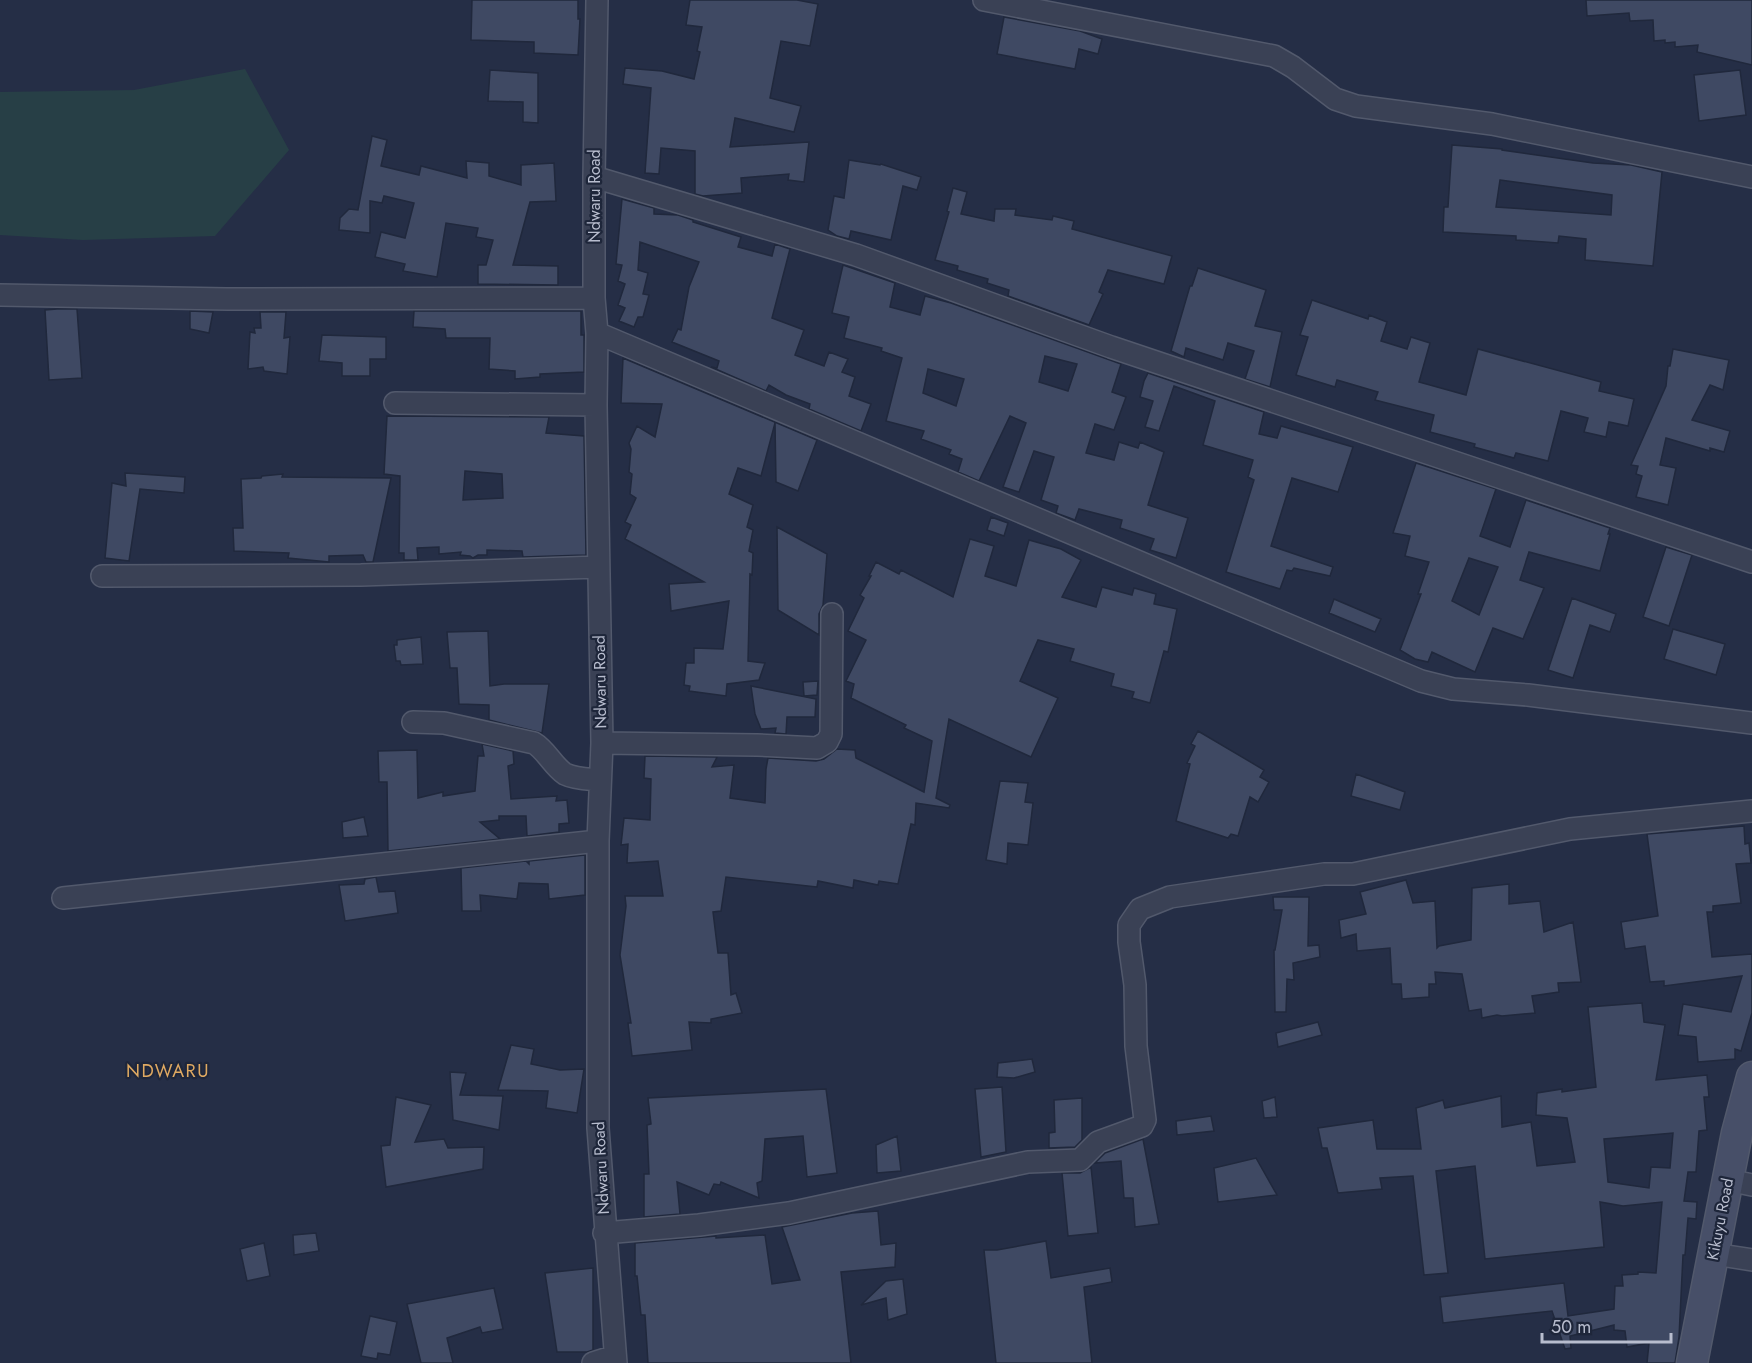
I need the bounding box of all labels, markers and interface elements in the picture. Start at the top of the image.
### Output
street label: Ndwaru Road [583,149,606,243]
street label: Ndwaru Road [588,635,612,729]
district label: NDWARU [126,1058,210,1084]
street label: Ndwaru Road [587,1121,615,1215]
street label: Kikuyu Road [1701,1176,1739,1262]
scale bar [1542,1306,1671,1344]
text: 50 m [1551,1314,1591,1340]

